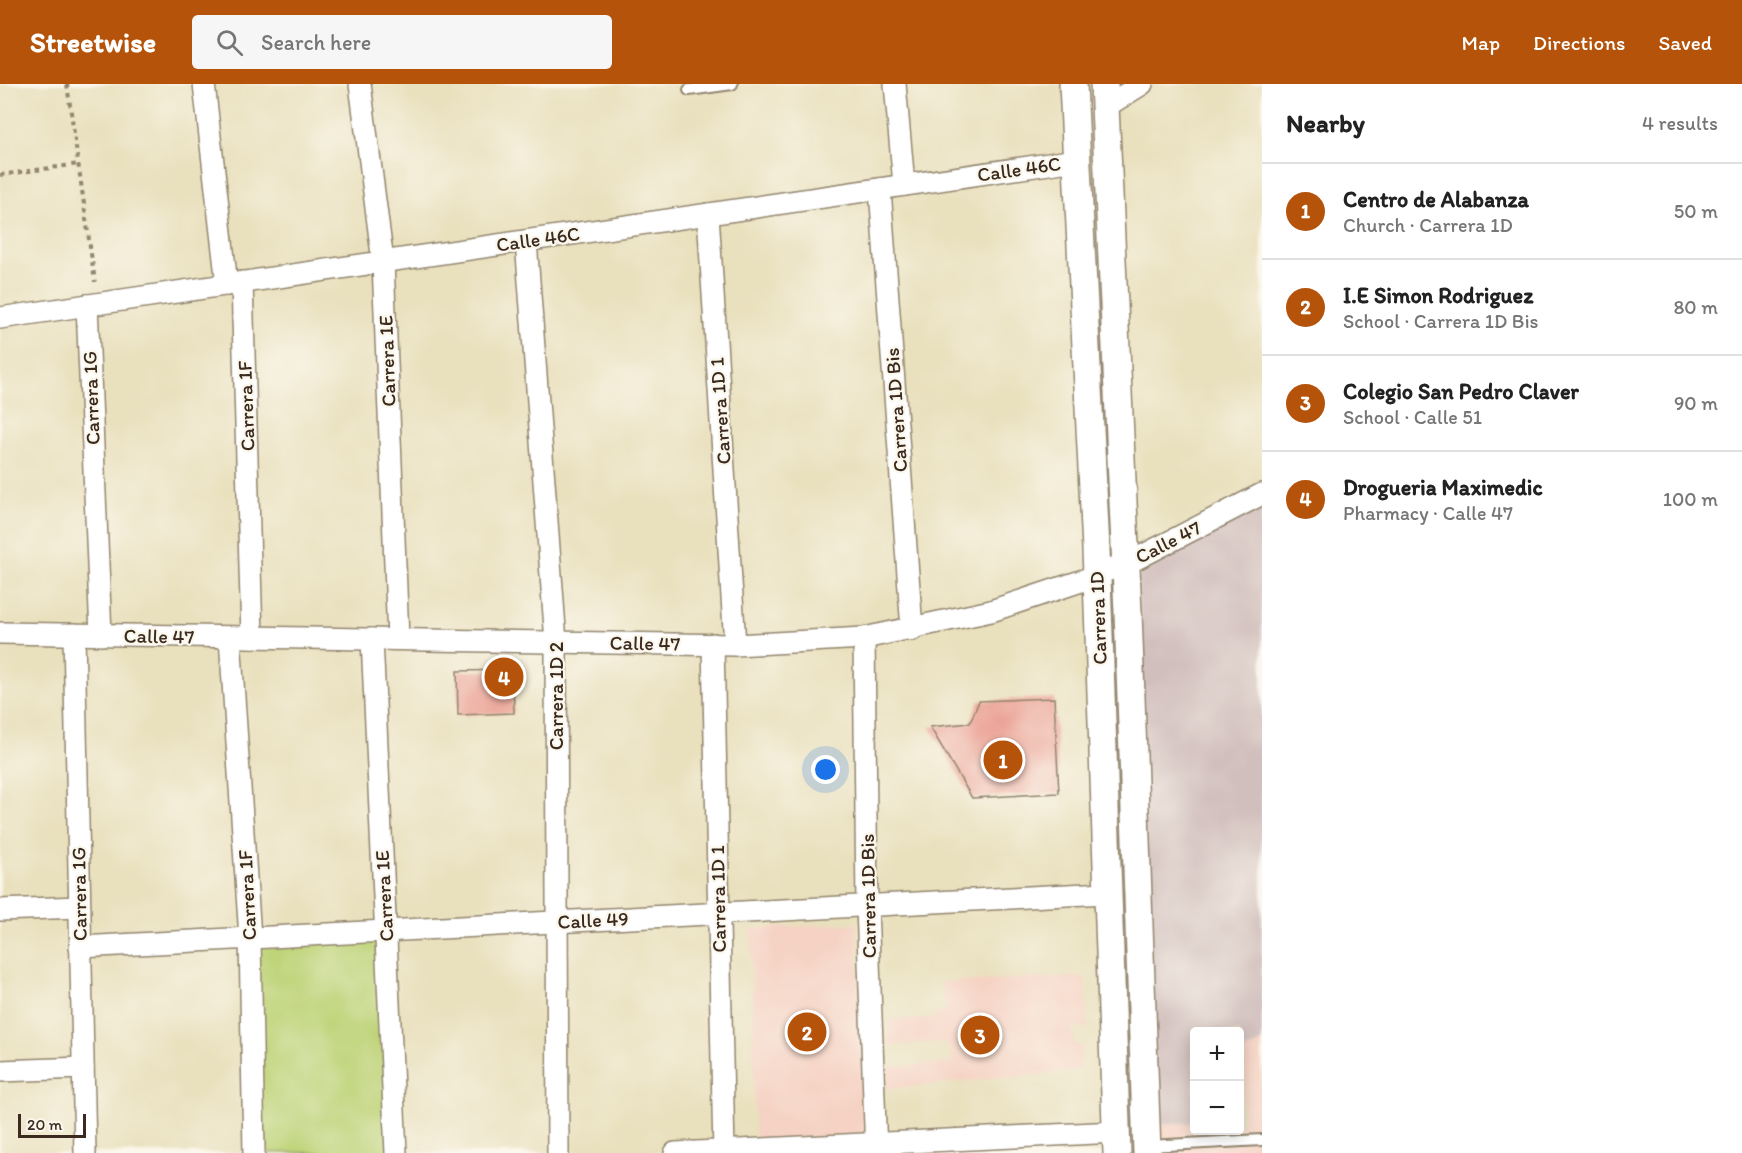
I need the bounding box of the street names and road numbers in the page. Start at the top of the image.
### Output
street label: Calle 46C [976,151,1062,187]
street label: Calle 46C [495,221,581,257]
street label: Carrera 1E [373,315,401,407]
street label: Carrera 1D Bis [880,347,912,473]
street label: Carrera 1G [77,351,105,445]
street label: Carrera 1D 1 [704,357,736,465]
street label: Carrera 1F [232,360,260,452]
street label: Calle 47 [1131,515,1205,569]
street label: Carrera 1D [1084,571,1112,665]
street label: Calle 47 [124,623,195,649]
street label: Calle 47 [610,630,681,656]
street label: Carrera 1D 2 [544,641,568,750]
street label: Carrera 1D Bis [855,833,881,959]
street label: Carrera 1D 1 [705,845,731,953]
street label: Carrera 1G [66,847,92,941]
street label: Carrera 1F [233,848,261,941]
street label: Carrera 1E [370,850,398,942]
street label: Calle 49 [557,906,629,934]

